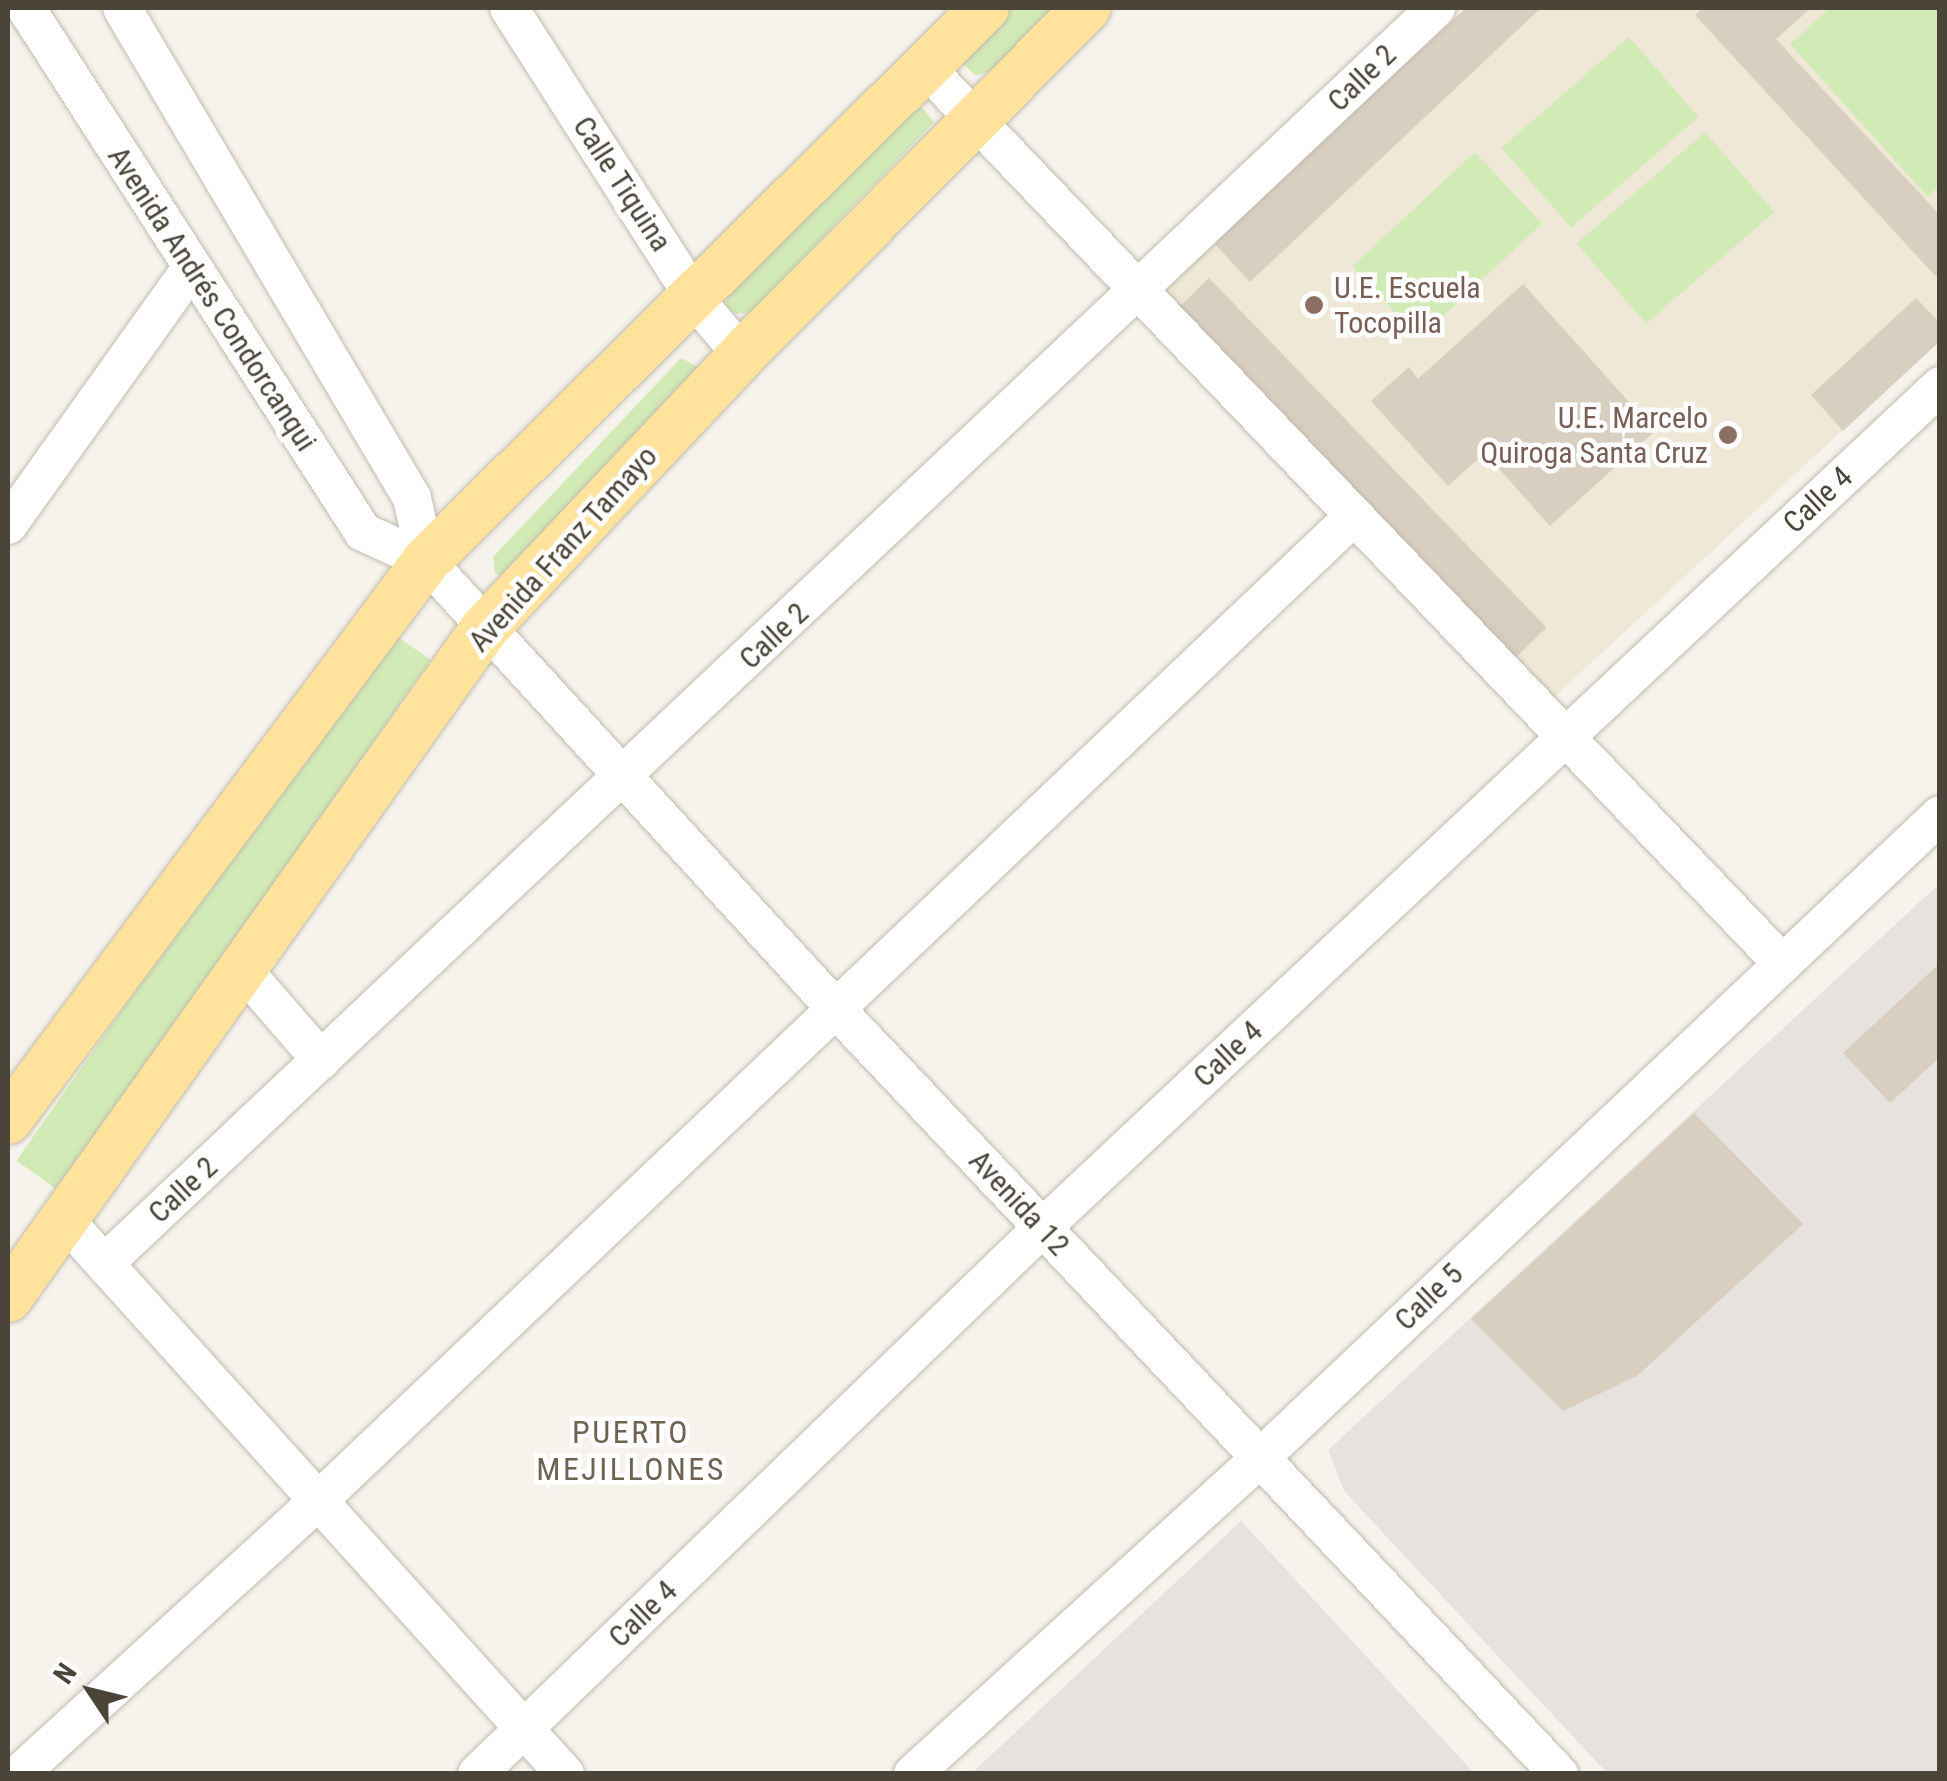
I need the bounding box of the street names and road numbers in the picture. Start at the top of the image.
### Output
street label: Calle 2 [1320,37,1404,119]
street label: Calle Tiquina [565,110,679,258]
street label: Avenida Andrés Condorcanqui [100,140,324,458]
street label: Avenida Franz Tamayo [461,439,665,659]
street label: Calle 4 [1776,459,1860,541]
street label: Calle 2 [732,595,816,677]
street label: Calle 4 [1186,1013,1270,1095]
street label: Avenida 12 [961,1143,1077,1263]
street label: Calle 2 [141,1149,225,1231]
street label: Calle 5 [1387,1256,1471,1338]
street label: Calle 4 [601,1573,685,1655]

